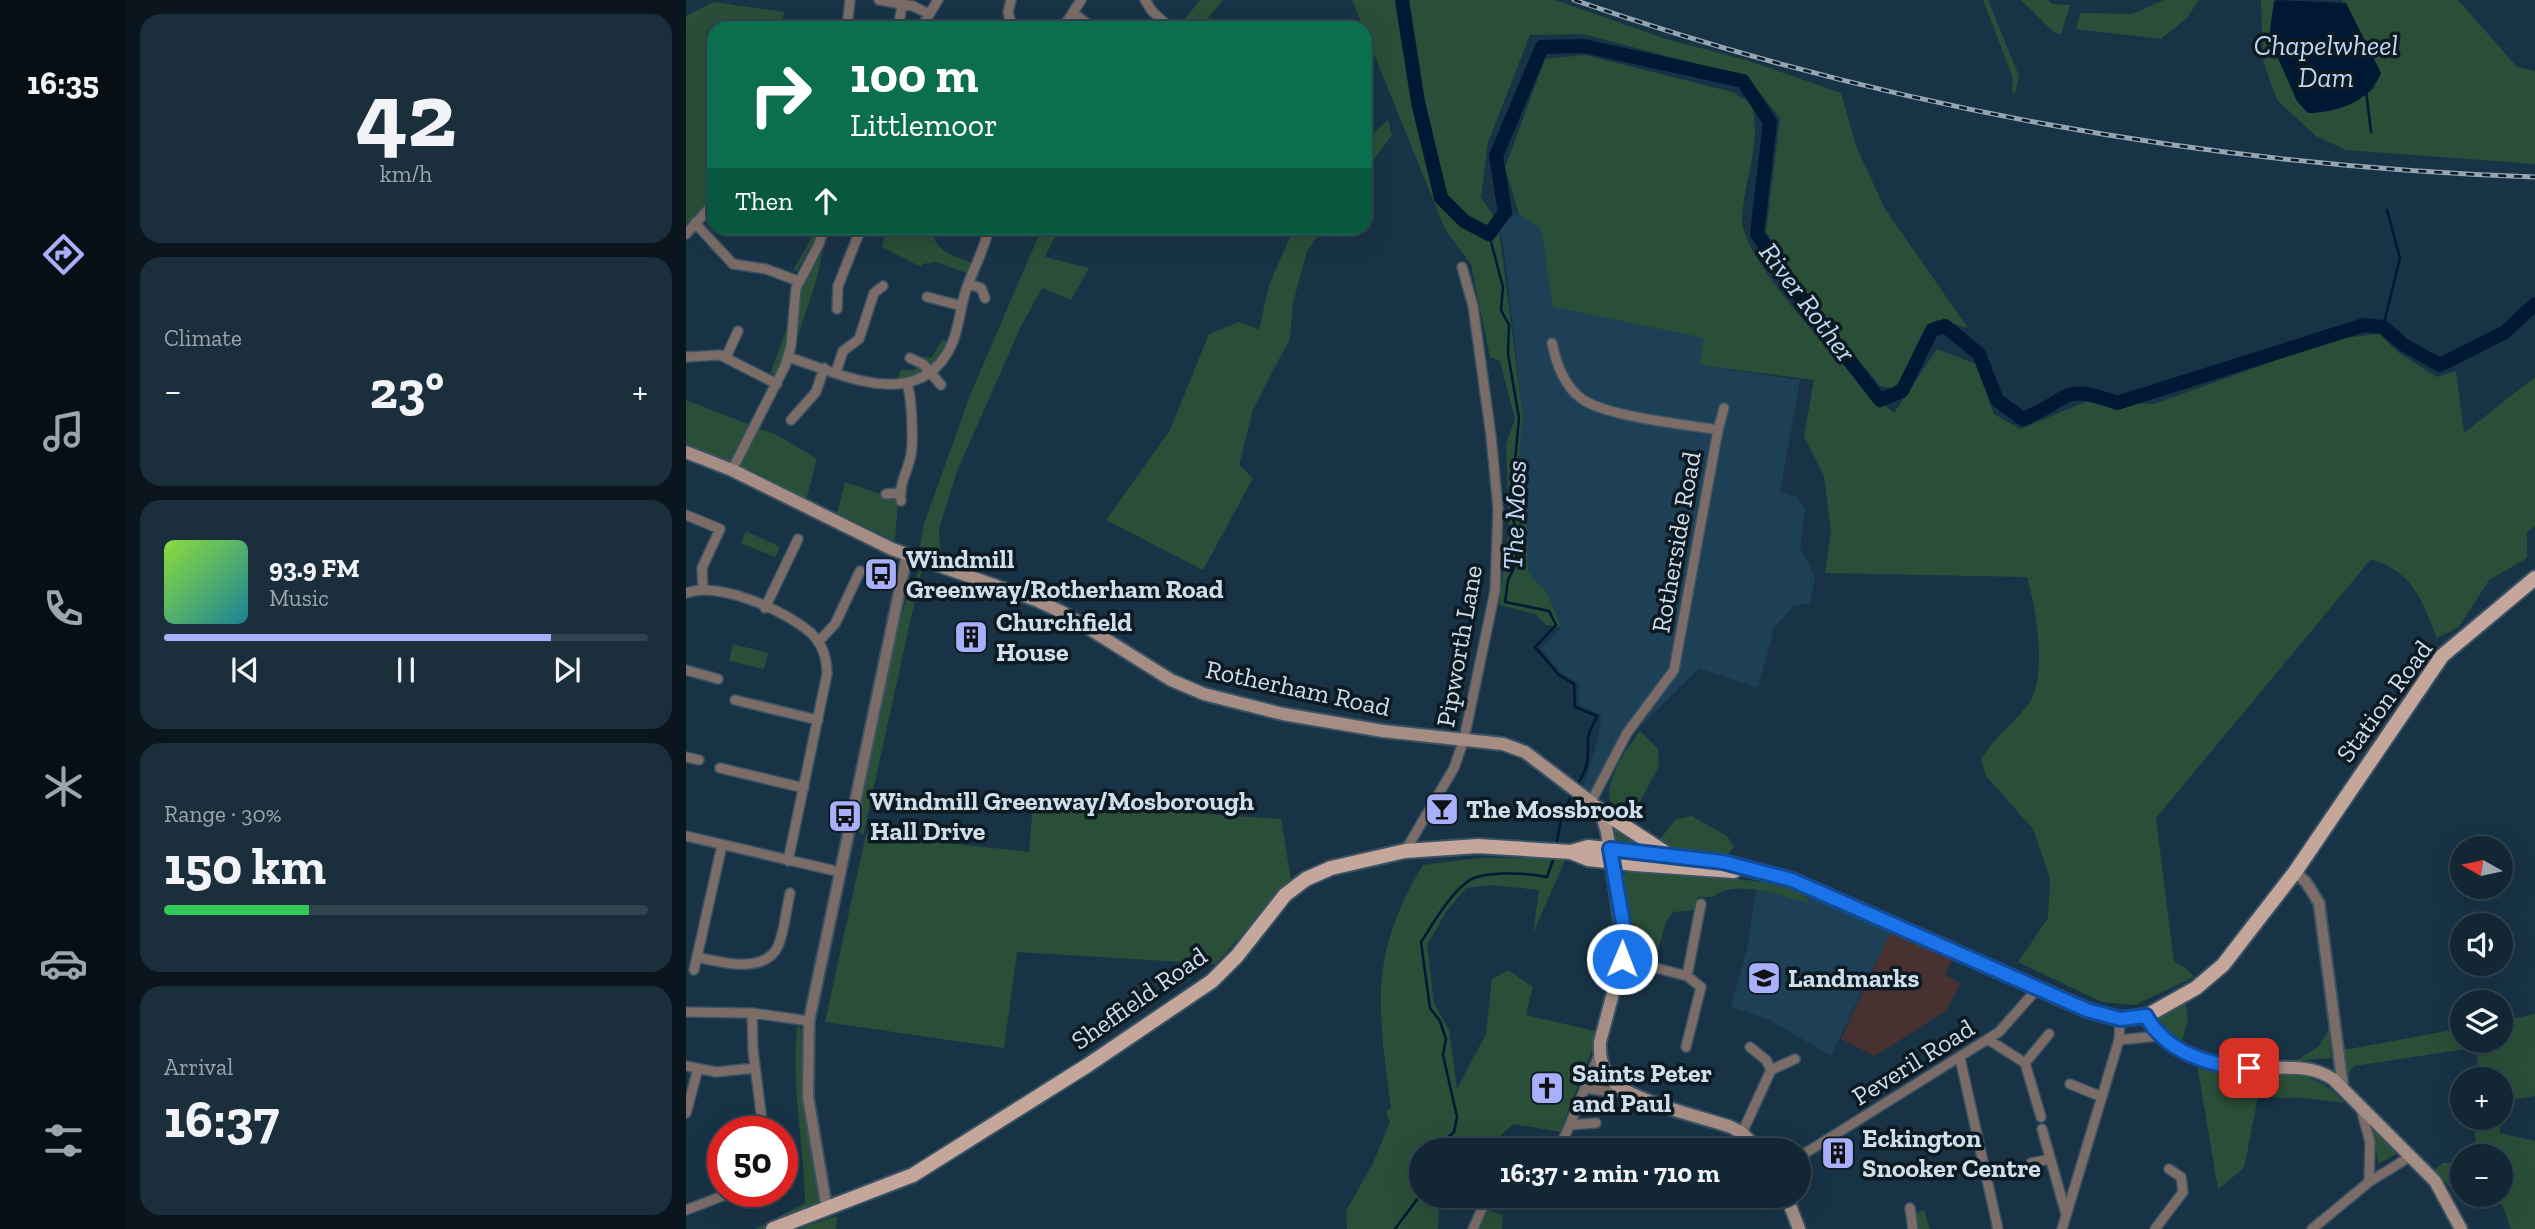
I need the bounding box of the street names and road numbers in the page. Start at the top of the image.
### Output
street label: Rotherside Road [1644,449,1708,635]
street label: Pipworth Lane [1429,563,1489,729]
street label: Station Road [2329,634,2439,768]
street label: Rotherham Road [1203,653,1393,723]
street label: Sheffield Road [1065,939,1213,1057]
street label: Peveril Road [1846,1012,1980,1112]

